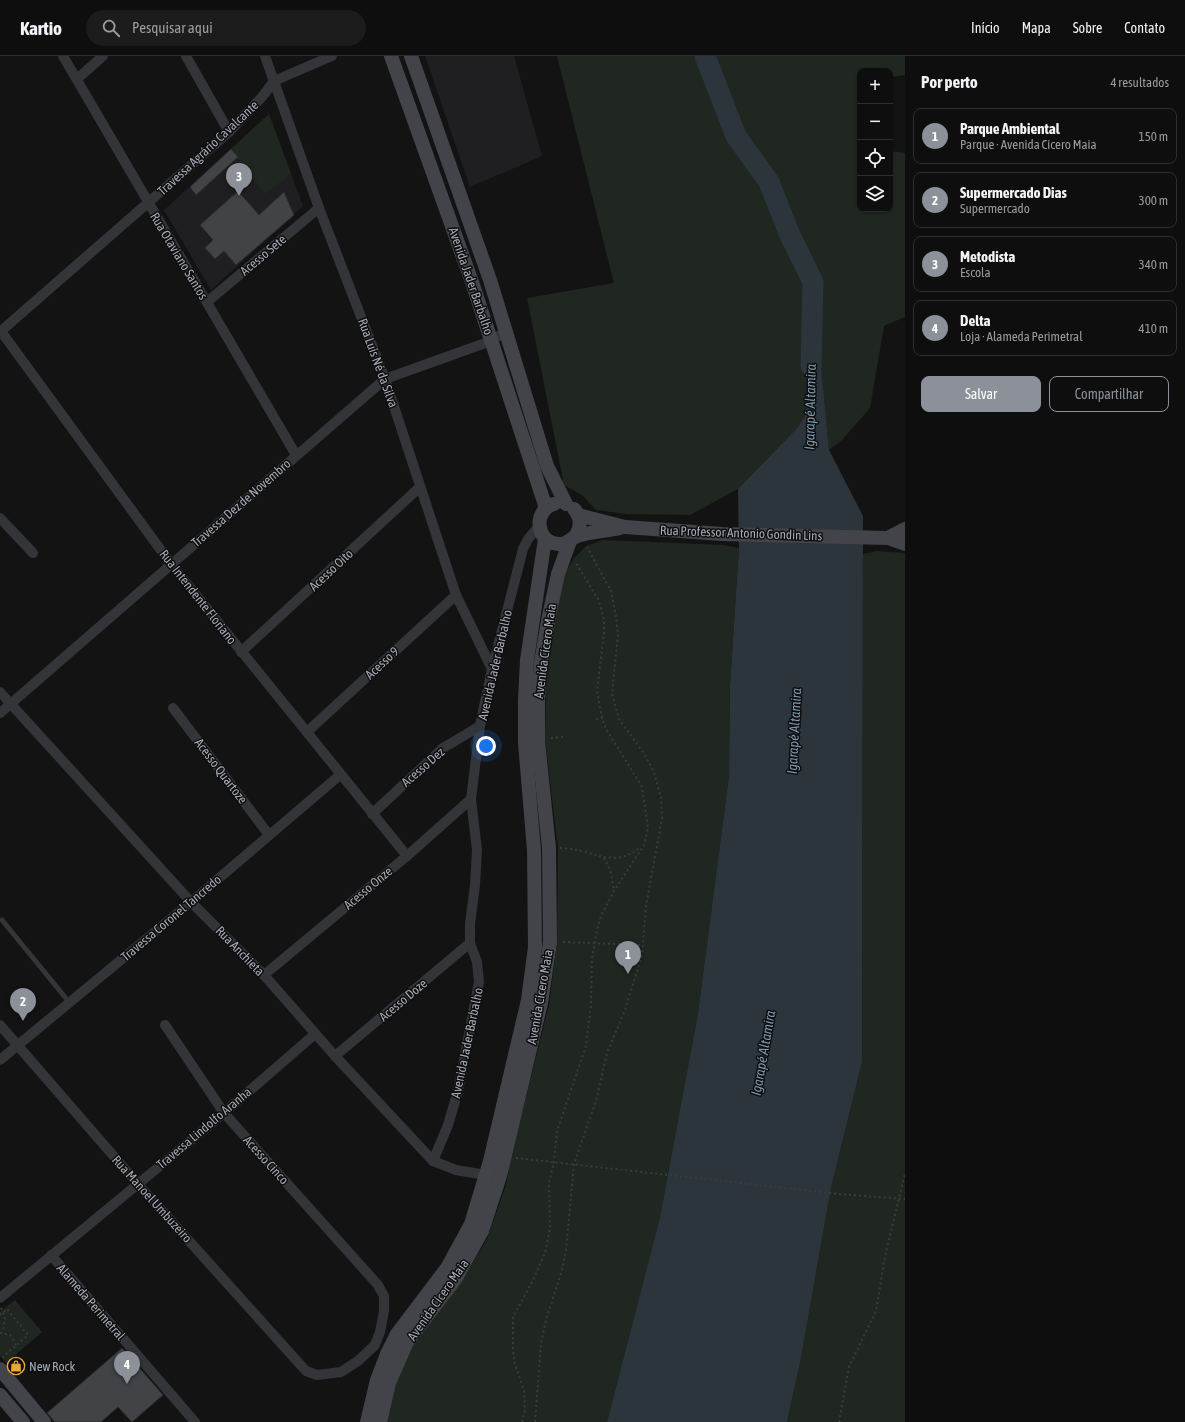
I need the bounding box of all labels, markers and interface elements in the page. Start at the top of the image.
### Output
search box [86,10,366,46]
text: Kartio [20,17,62,39]
icon: search [100,17,122,39]
text: Pesquisar aqui [132,19,213,36]
text: Início [971,20,1000,36]
text: Mapa [1022,20,1051,36]
text: Sobre [1073,20,1102,36]
text: Contato [1124,20,1165,36]
map controls [857,68,893,212]
button: + [857,68,893,104]
text: Por perto [921,72,978,92]
text: 4 resultados [1110,75,1169,90]
street label: Travessa Agrário Cavalcante [155,97,262,199]
button: − [857,104,893,140]
text: Parque Ambiental [960,120,1060,137]
text: 1 [932,129,938,144]
text: 150 m [1139,129,1168,144]
text: Parque · Avenida Cícero Maia [960,137,1097,152]
button: locate [857,140,893,176]
pin: 3 [226,163,252,196]
button: layers [857,176,893,212]
text: Supermercado Dias [960,184,1067,201]
text: 2 [932,193,938,208]
text: 300 m [1139,193,1168,208]
text: Supermercado [960,201,1030,216]
street label: Rua Otaviano Santos [147,210,211,303]
street label: Avenida Jader Barbalho [446,225,496,337]
street label: Acesso Sete [237,232,289,278]
text: Metodista [960,248,1015,265]
text: 3 [932,257,938,272]
text: 340 m [1139,257,1168,272]
text: Escola [960,265,991,280]
text: Delta [960,312,990,329]
street label: Rua Luís Né da Silva [355,316,401,410]
text: 4 [932,321,938,336]
text: 410 m [1139,321,1168,336]
text: Loja · Alameda Perimetral [960,329,1083,344]
water label: Igarapé Altamira [801,363,819,450]
button: Salvar [921,376,1041,412]
button: Compartilhar [1049,376,1169,412]
street label: Travessa Dez de Novembro [188,456,294,550]
street label: Rua Professor Antonio Gondin Lins [660,523,823,543]
street label: Acesso Oito [306,546,356,594]
street label: Rua Intendente Floriano [156,547,240,647]
street label: Avenida Cícero Maia [531,602,559,700]
street label: Avenida Jader Barbalho [475,608,515,722]
street label: Acesso 9 [362,644,402,682]
water label: Igarapé Altamira [784,687,804,774]
street label: Acesso Quartoze [192,735,250,807]
your location [476,736,496,756]
street label: Acesso Dez [398,744,448,790]
street label: Acesso Onze [341,863,395,913]
street label: Travessa Coronel Tancredo [118,872,224,964]
street label: Rua Anchieta [213,923,267,979]
pin: 1 [615,941,641,974]
street label: Avenida Cícero Maia [524,948,556,1046]
street label: Acesso Doze [376,976,430,1024]
street label: Avenida Jader Barbalho [448,986,486,1100]
pin: 2 [10,988,36,1021]
water label: Igarapé Altamira [748,1009,778,1097]
street label: Travessa Lindolfo Aranha [154,1084,254,1172]
street label: Acesso Cinco [240,1133,292,1187]
street label: Rua Manoel Umbuzeiro [109,1152,195,1246]
street label: Avenida Cícero Maia [404,1256,472,1344]
street label: Alameda Perimetral [54,1261,129,1344]
pin: 4 [114,1351,140,1384]
shop icon: New Rock [6,1356,26,1376]
place label: New Rock [29,1359,75,1374]

